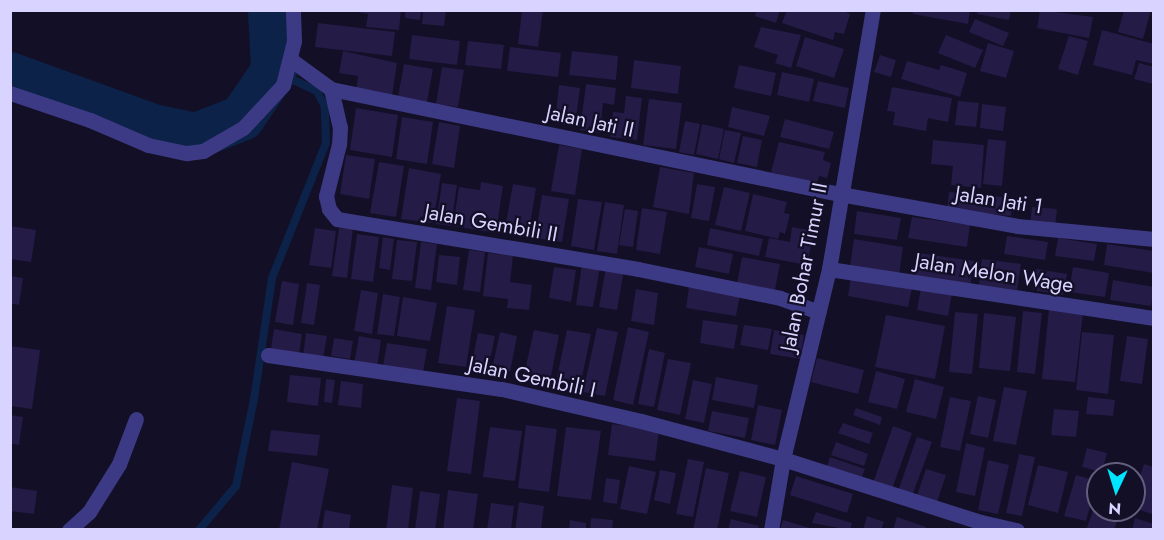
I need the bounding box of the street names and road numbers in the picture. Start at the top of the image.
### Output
street label: Jalan Jati II [544,99,636,143]
street label: Jalan Bohar Timur II [775,180,833,354]
street label: Jalan Jati 1 [953,181,1045,219]
street label: Jalan Gembili II [422,199,560,247]
street label: Jalan Melon Wage [913,248,1075,298]
street label: Jalan Gembili I [466,351,598,403]

